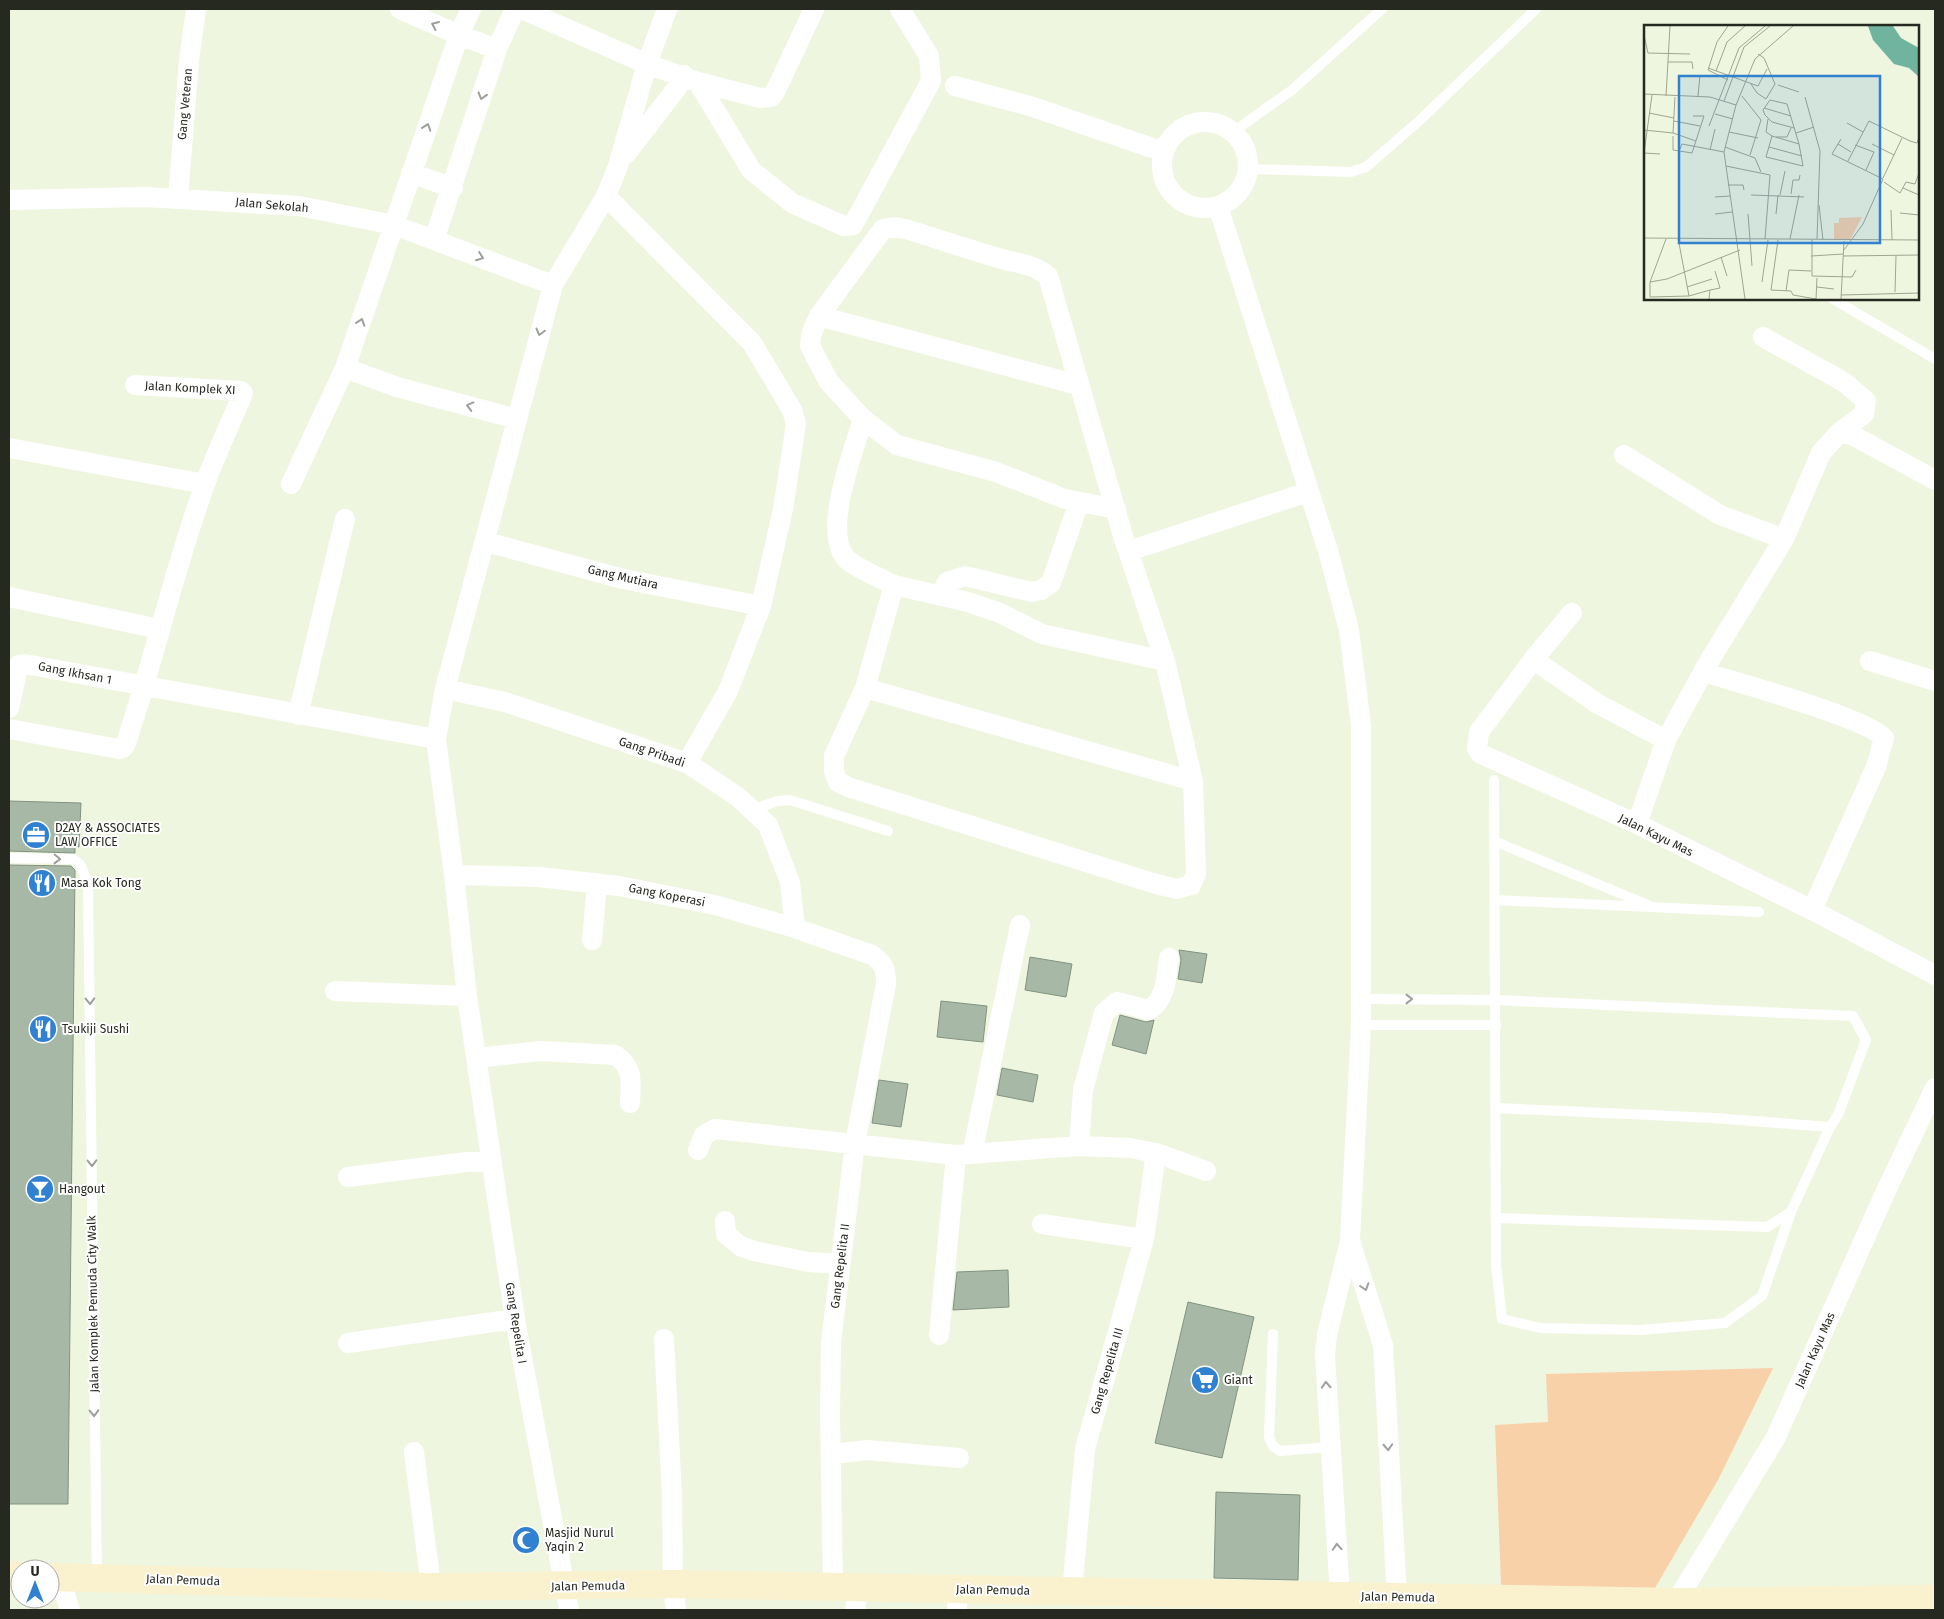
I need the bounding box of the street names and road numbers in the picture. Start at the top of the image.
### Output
street label: Gang Veteran [175,68,195,140]
street label: Jalan Sekolah [235,195,309,215]
street label: Jalan Komplek XI [144,379,236,397]
street label: Gang Mutiara [586,562,660,592]
street label: Gang Ikhsan 1 [37,659,113,687]
street label: Gang Pribadi [617,734,687,770]
street label: Jalan Kayu Mas [1617,811,1696,859]
street label: Gang Koperasi [628,881,706,909]
street label: Jalan Komplek Pemuda City Walk [84,1214,102,1393]
street label: Gang Repelita II [828,1223,852,1309]
street label: Gang Repelita I [503,1281,529,1365]
street label: Jalan Kayu Mas [1792,1310,1838,1390]
street label: Gang Repelita III [1088,1326,1126,1416]
street label: Jalan Pemuda [146,1572,220,1588]
street label: Jalan Pemuda [551,1578,625,1594]
street label: Jalan Pemuda [956,1582,1030,1598]
street label: Jalan Pemuda [1361,1589,1435,1605]

